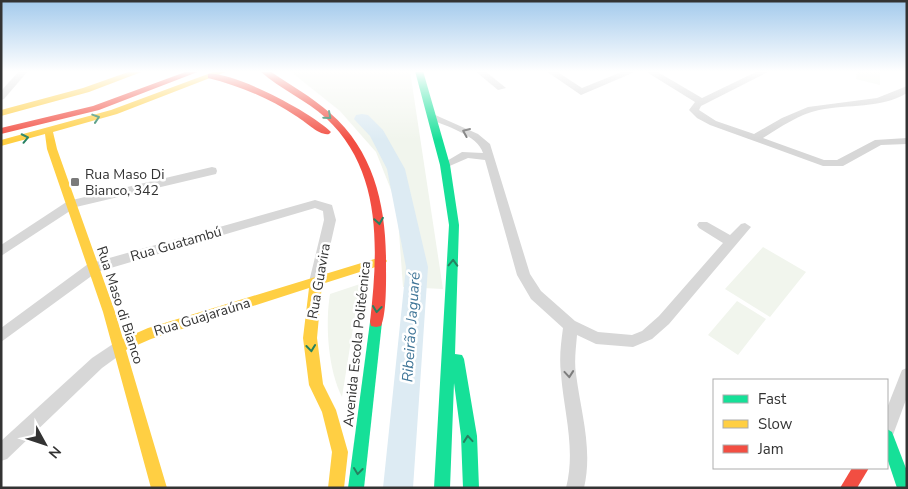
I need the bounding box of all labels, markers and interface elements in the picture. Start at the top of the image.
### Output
one-way arrow [323,111,332,120]
one-way arrow [91,114,99,124]
one-way arrow [462,128,470,138]
one-way arrow [21,133,30,144]
place label: Rua Maso Di Bianco, 342 [85,165,164,200]
marker: Rua Maso Di Bianco, 342 [69,176,81,188]
one-way arrow [373,217,384,225]
street label: Rua Guatambú [128,222,224,266]
street label: Rua Guavira [303,242,335,320]
street label: Rua Maso di Bianco [92,244,148,367]
one-way arrow [448,259,459,267]
street label: Avenida Escola Politécnica [339,260,375,428]
water label: Ribeirão Jaguaré [397,271,425,383]
street label: Rua Guajaraúna [151,293,253,341]
one-way arrow [372,306,383,314]
one-way arrow [305,344,316,352]
one-way arrow [563,370,574,378]
legend [713,379,888,469]
text: Fast [758,389,787,409]
text: Slow [758,414,793,434]
north arrow [20,419,70,469]
one-way arrow [463,435,474,443]
text: Jam [757,439,784,459]
text: N [44,442,65,462]
one-way arrow [353,467,364,475]

